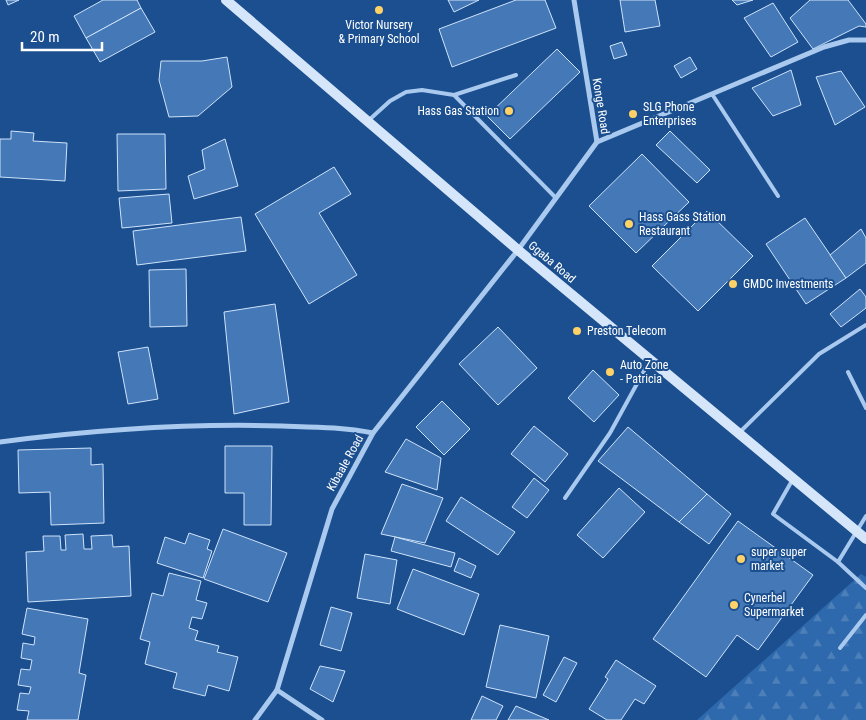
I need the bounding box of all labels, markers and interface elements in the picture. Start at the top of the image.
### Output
marker: Victor Nursery & Primary School [373,4,385,16]
place label: Victor Nursery & Primary School [339,18,420,46]
scale bar [22,20,102,52]
text: 20 m [30,28,60,46]
street label: Konge Road [590,77,612,135]
place label: SLG Phone Enterprises [643,100,697,128]
place label: Hass Gas Station [417,104,499,118]
marker: Hass Gas Station [503,105,515,117]
marker: SLG Phone Enterprises [627,108,639,120]
place label: Hass Gass Station Restaurant [639,210,726,238]
marker: Hass Gass Station Restaurant [623,218,635,230]
street label: Ggaba Road [526,238,578,286]
place label: GMDC Investments [743,277,834,291]
marker: GMDC Investments [727,278,739,290]
place label: Preston Telecom [587,324,666,338]
marker: Preston Telecom [571,325,583,337]
place label: Auto Zone - Patricia [620,358,669,386]
marker: Auto Zone - Patricia [604,366,616,378]
street label: Kibaale Road [324,432,366,493]
place label: super super market [751,545,807,573]
marker: super super market [735,553,747,565]
place label: Cynerbel Supermarket [744,591,805,619]
marker: Cynerbel Supermarket [728,599,740,611]

